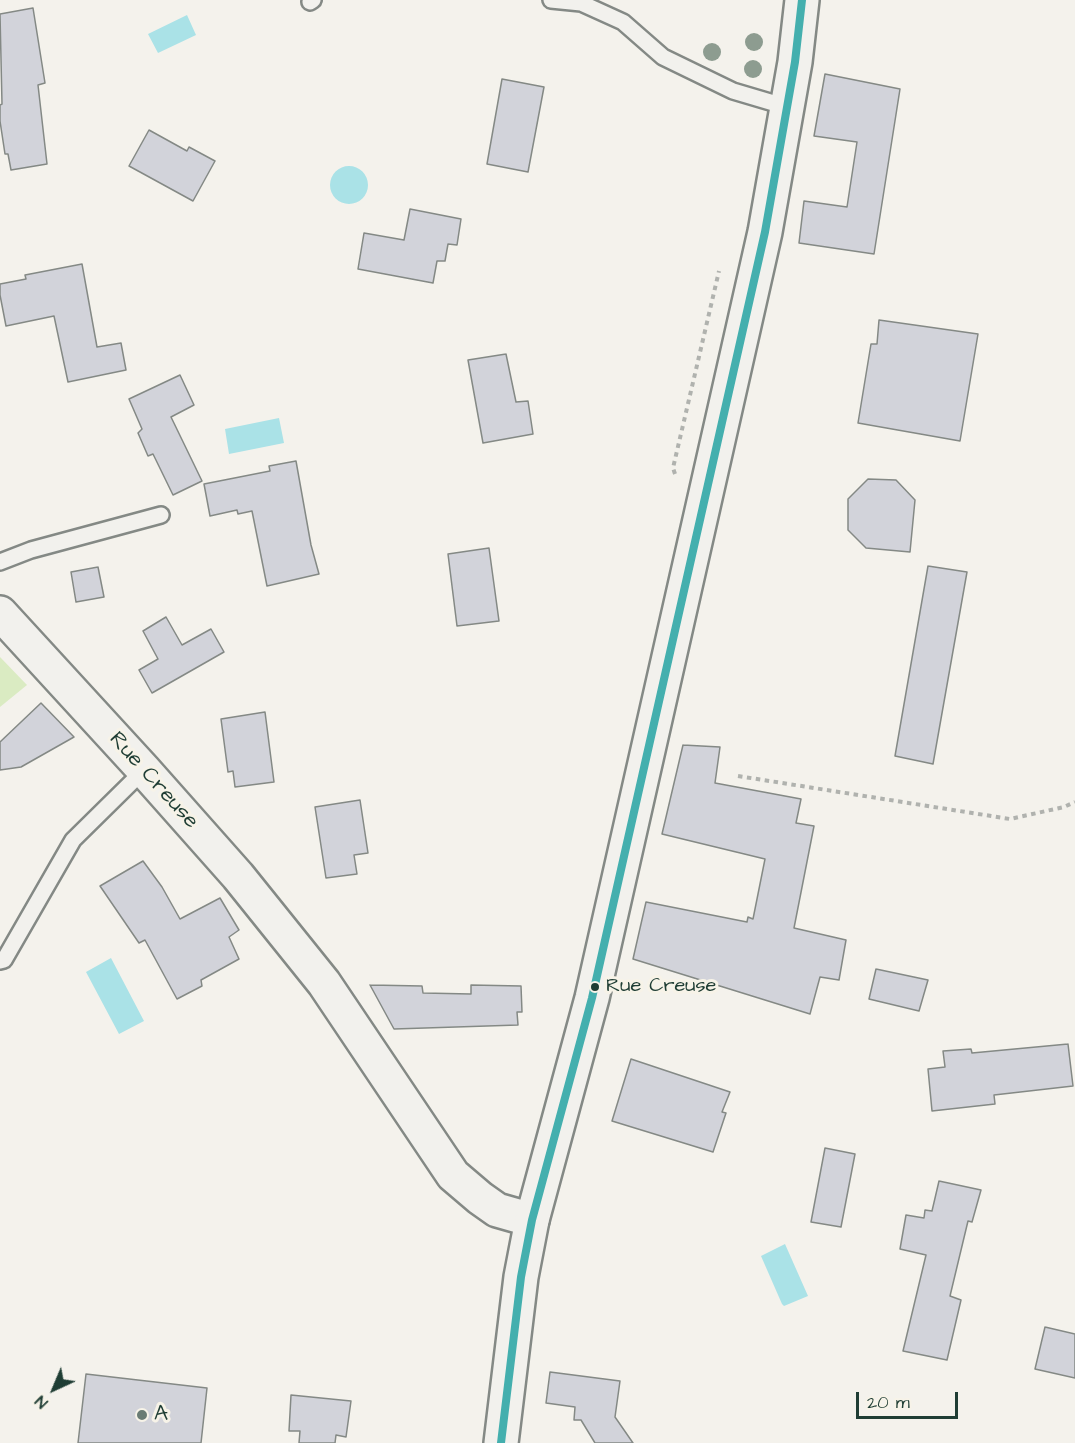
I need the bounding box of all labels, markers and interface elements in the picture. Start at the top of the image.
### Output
street label: Rue Creuse [103,727,203,835]
place label: Rue Creuse [606,975,716,999]
marker: Rue Creuse [589,981,601,993]
north arrow [24,1359,84,1419]
scale bar [859,1380,961,1418]
text: 20 m [867,1390,910,1415]
text: N [30,1391,53,1413]
place label: A [154,1402,168,1428]
marker: A [135,1408,149,1422]

